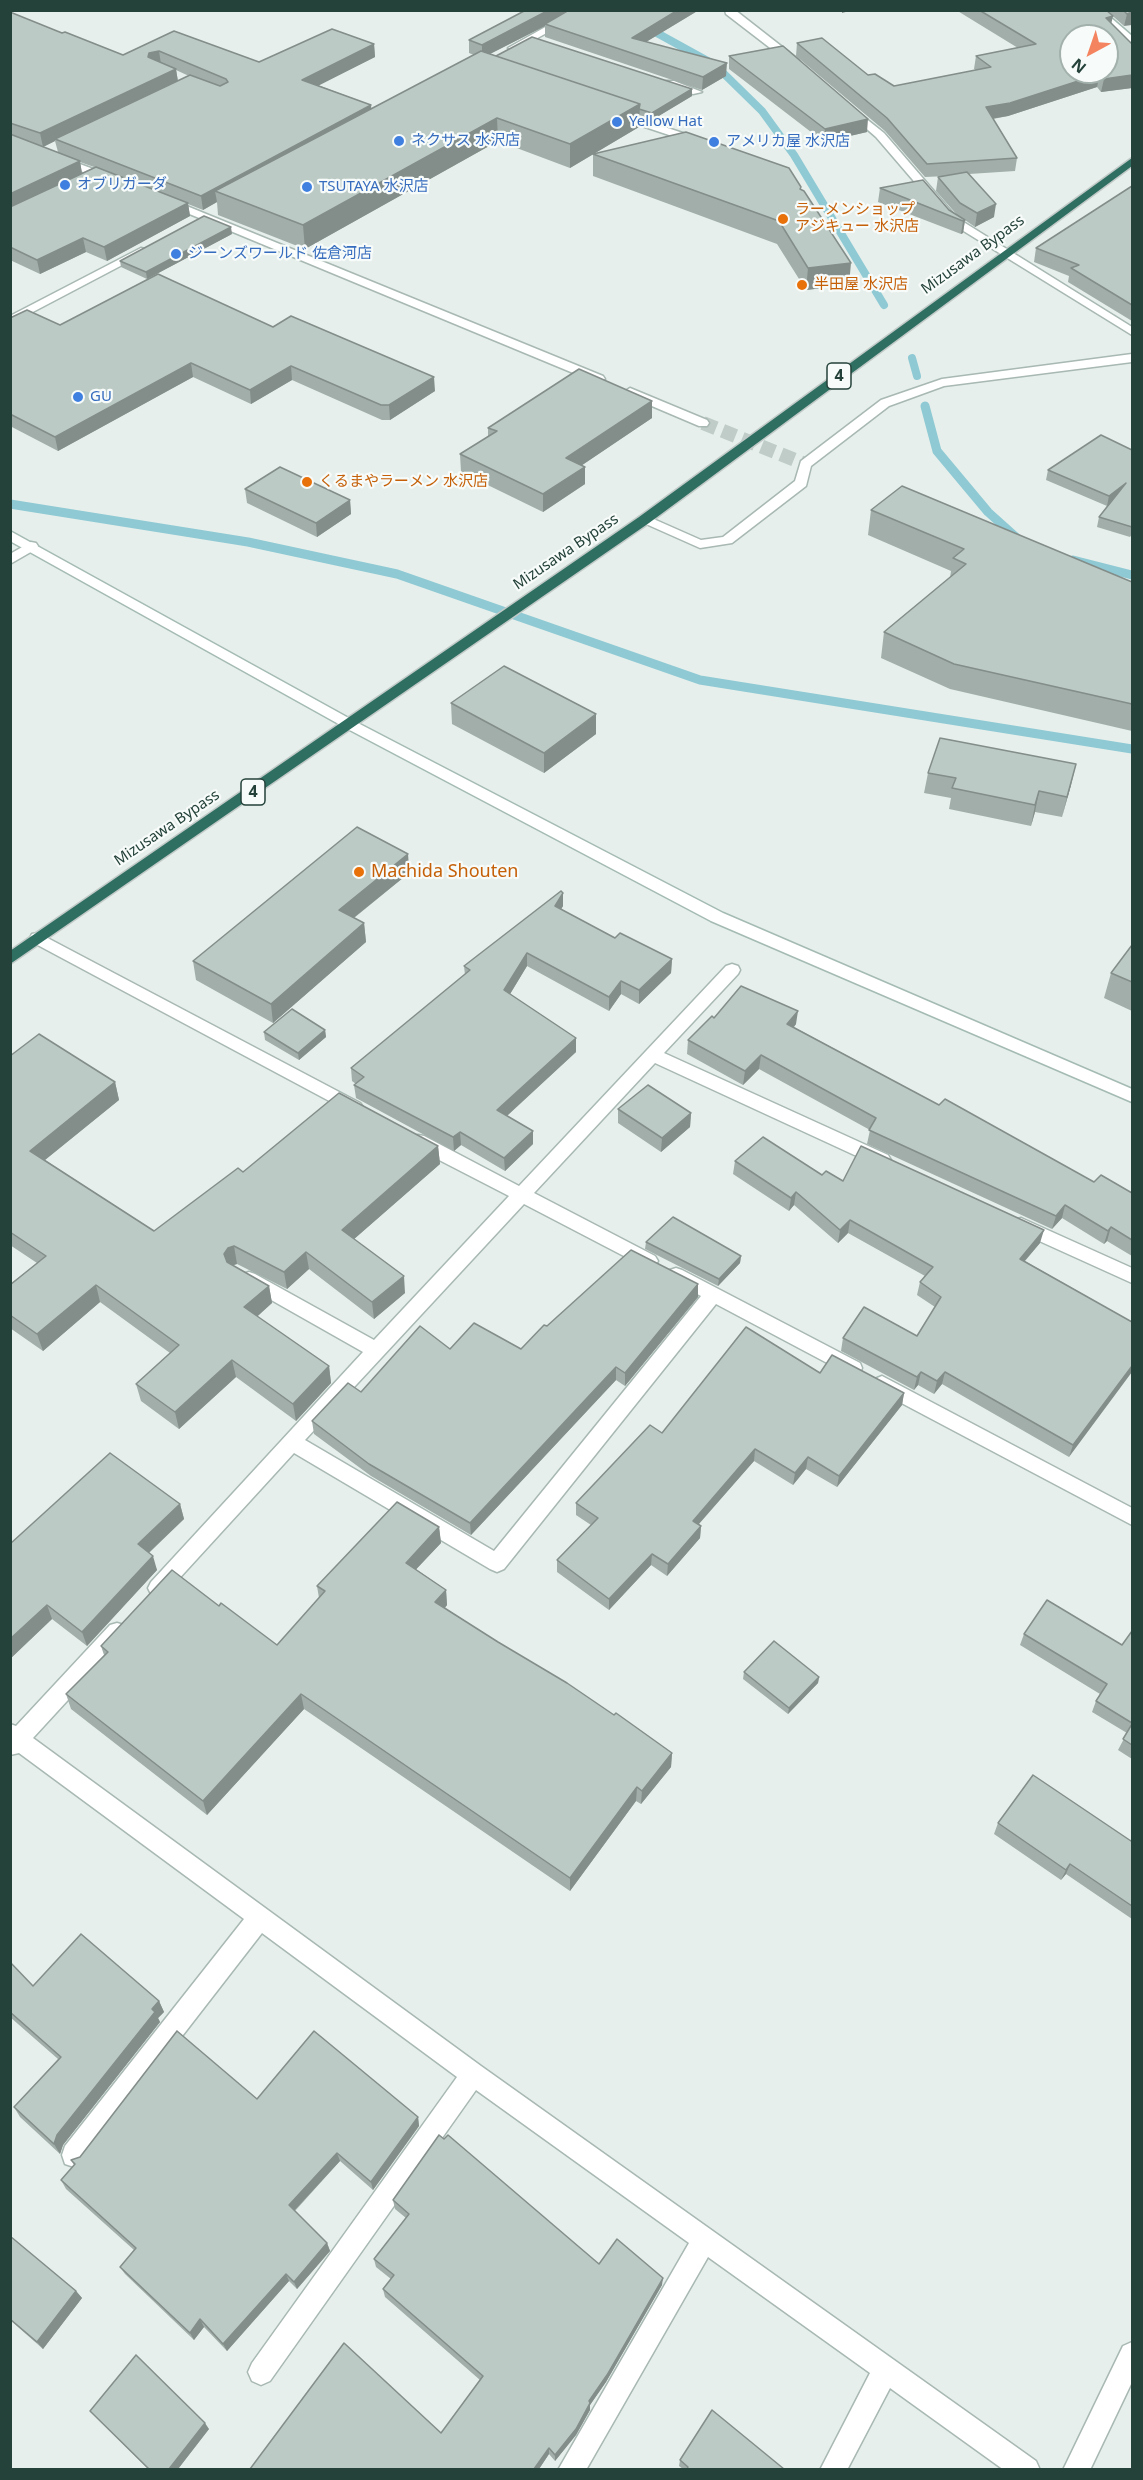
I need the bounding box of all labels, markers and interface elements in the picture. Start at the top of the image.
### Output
north arrow [1059,24,1119,84]
text: N [1067,54,1091,79]
place label: Yellow Hat [629,113,702,131]
marker: Yellow Hat [610,115,624,129]
place label: ネクサス 水沢店 [411,132,520,150]
place label: アメリカ屋 水沢店 [726,133,850,151]
marker: ネクサス 水沢店 [392,134,406,148]
marker: アメリカ屋 水沢店 [707,135,721,149]
place label: オブリガーダ [77,176,167,194]
marker: オブリガーダ [58,178,72,192]
place label: TSUTAYA 水沢店 [319,178,429,196]
marker: TSUTAYA 水沢店 [300,180,314,194]
place label: ラーメンショップ アジキュー 水沢店 [795,201,919,236]
marker: ラーメンショップ アジキュー 水沢店 [776,212,790,226]
street label: Mizusawa Bypass [918,212,1028,298]
place label: ジーンズワールド 佐倉河店 [188,245,372,263]
marker: ジーンズワールド 佐倉河店 [169,247,183,261]
place label: 半田屋 水沢店 [814,276,908,294]
marker: 半田屋 水沢店 [795,278,809,292]
road number: 4 [827,363,851,389]
place label: GU [90,388,112,406]
marker: GU [71,390,85,404]
place label: くるまやラーメン 水沢店 [319,473,488,491]
marker: くるまやラーメン 水沢店 [300,475,314,489]
street label: Mizusawa Bypass [510,510,622,594]
road number: 4 [241,779,265,805]
street label: Mizusawa Bypass [111,786,223,870]
place label: Machida Shouten [371,861,518,883]
marker: Machida Shouten [352,865,366,879]

